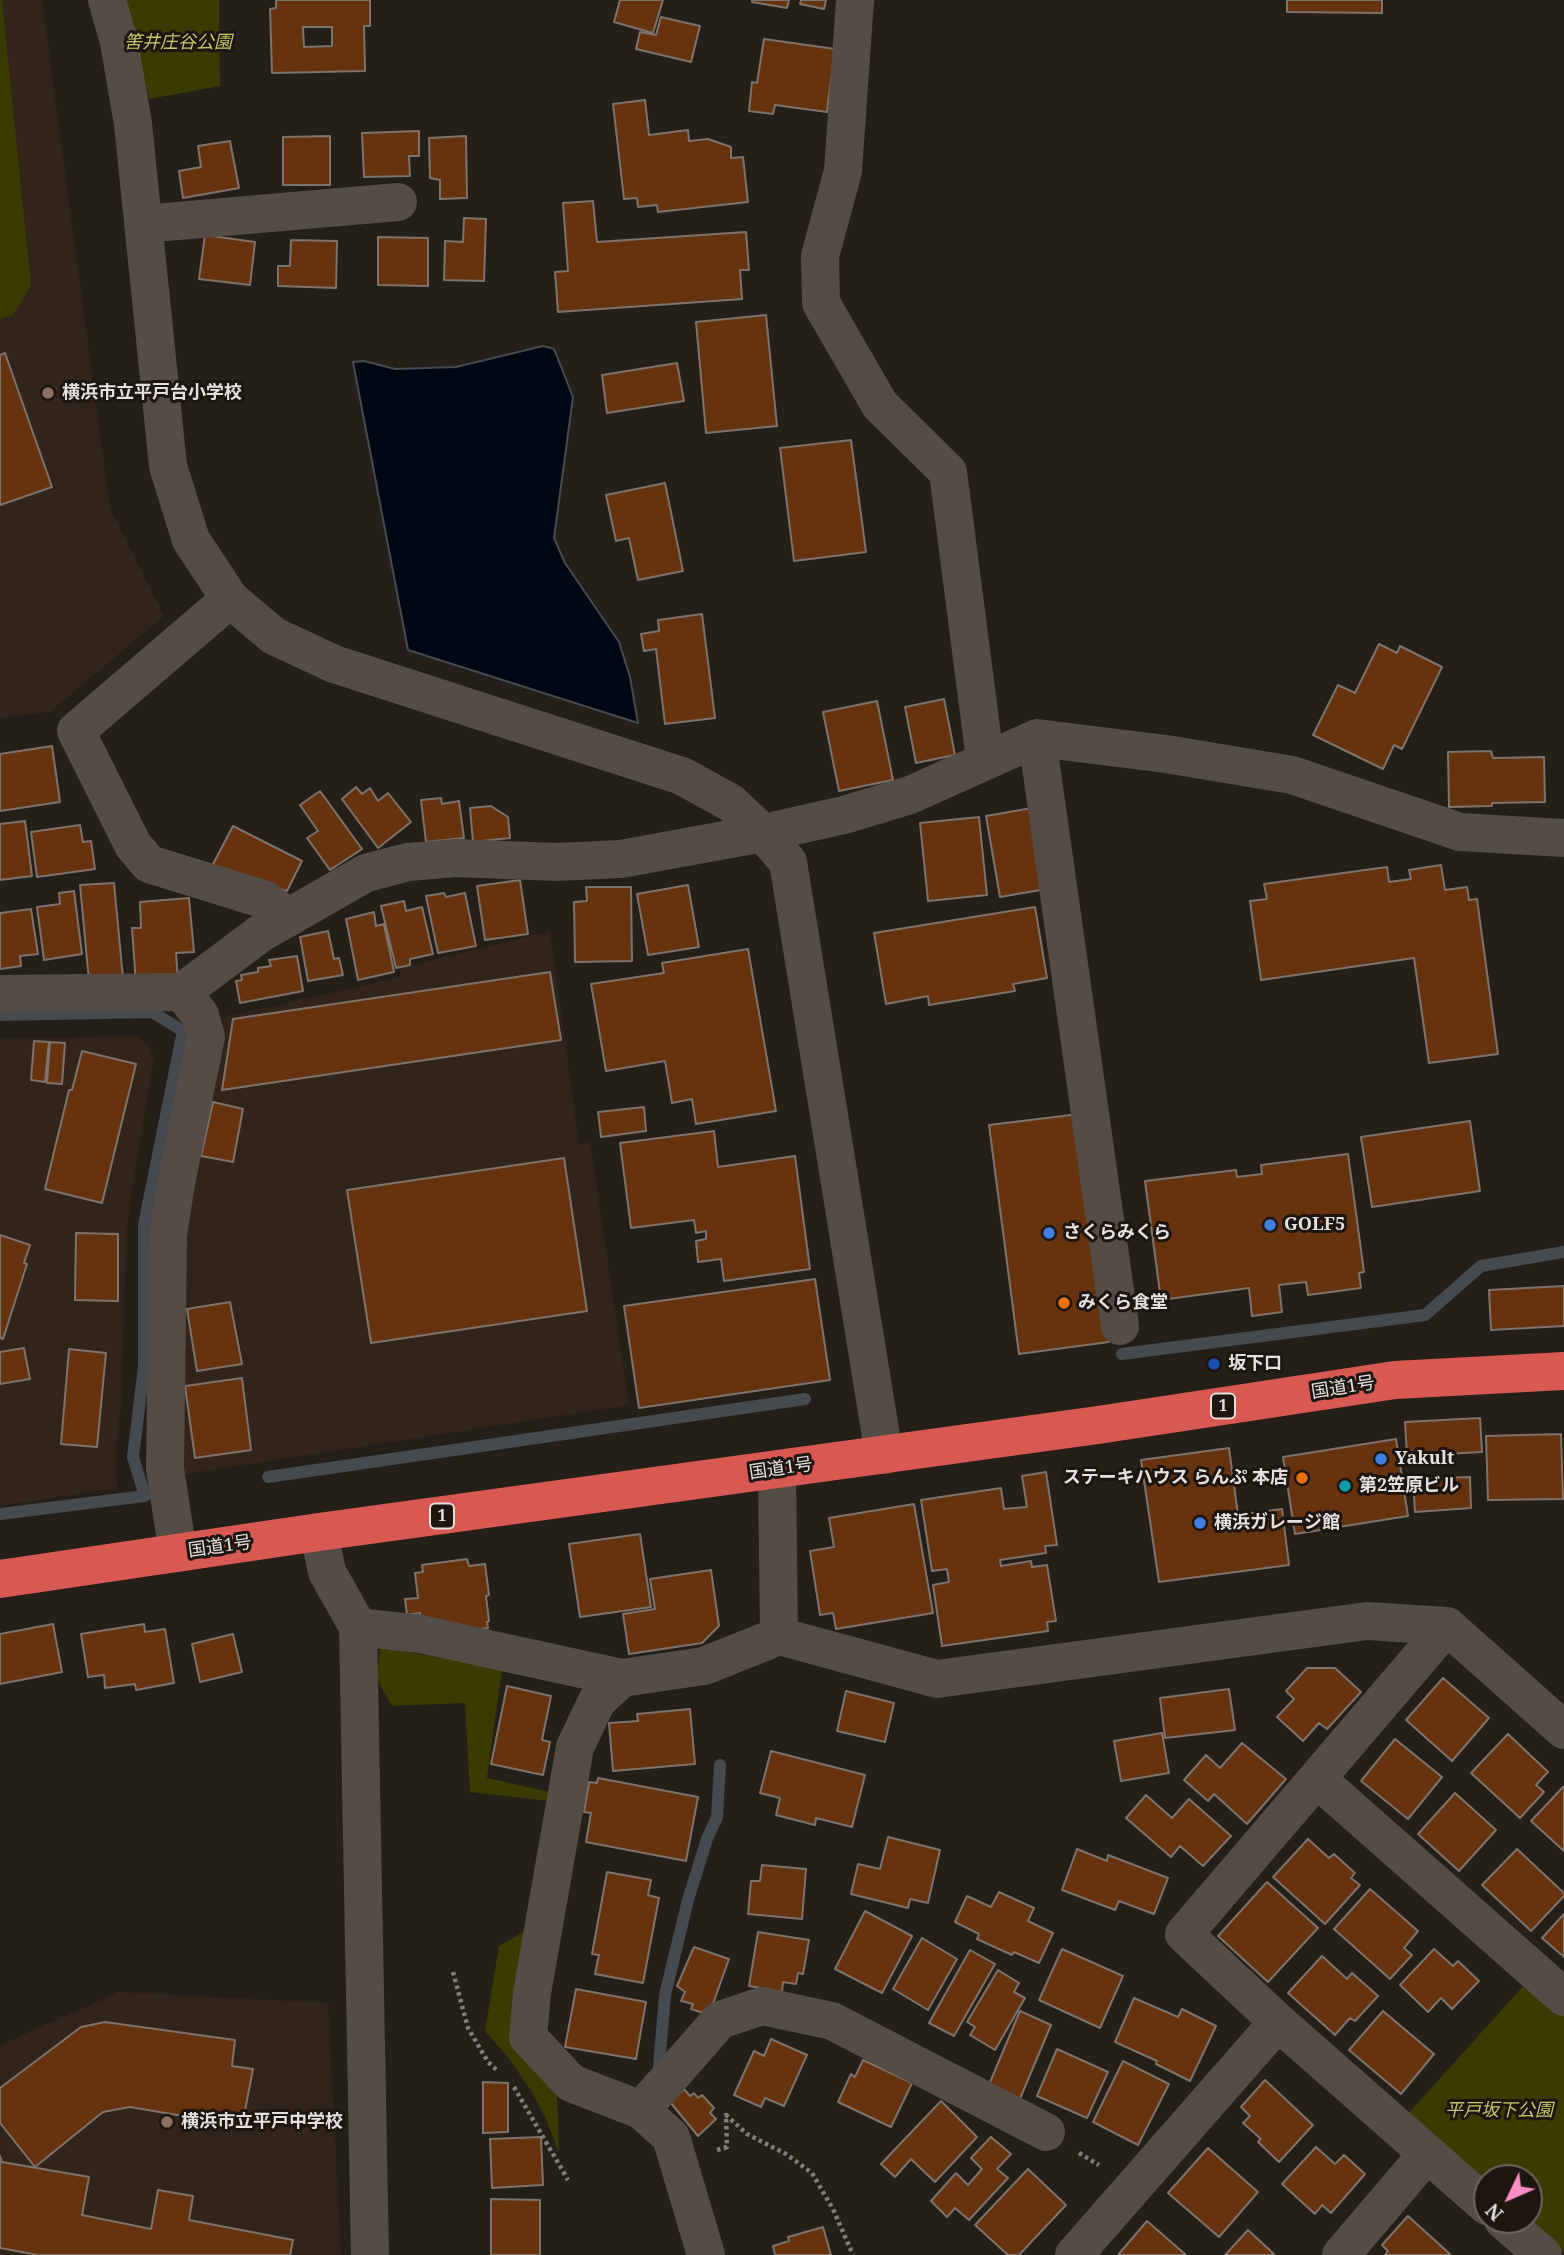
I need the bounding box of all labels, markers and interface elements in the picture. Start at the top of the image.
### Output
park label: 筈井庄谷公園 [124,32,232,54]
place label: 横浜市立平戸台小学校 [62,382,242,404]
marker: 横浜市立平戸台小学校 [40,385,56,401]
place label: GOLF5 [1284,1214,1345,1236]
marker: GOLF5 [1262,1217,1278,1233]
place label: さくらみくら [1063,1222,1171,1244]
marker: さくらみくら [1041,1225,1057,1241]
place label: みくら食堂 [1078,1292,1168,1314]
marker: みくら食堂 [1056,1295,1072,1311]
place label: 坂下口 [1228,1353,1282,1375]
marker: 坂下口 [1206,1356,1222,1372]
street label: 国道1号 [1310,1372,1376,1404]
road number: 1 [1211,1394,1235,1418]
place label: Yakult [1395,1448,1454,1470]
marker: Yakult [1373,1451,1389,1467]
street label: 国道1号 [748,1454,814,1484]
place label: ステーキハウス らんぷ 本店 [1063,1467,1288,1489]
marker: ステーキハウス らんぷ 本店 [1294,1470,1310,1486]
place label: 第2笠原ビル [1359,1475,1459,1497]
marker: 第2笠原ビル [1337,1478,1353,1494]
road number: 1 [430,1504,454,1528]
place label: 横浜ガレージ館 [1214,1512,1340,1534]
marker: 横浜ガレージ館 [1192,1515,1208,1531]
street label: 国道1号 [187,1532,253,1562]
park label: 平戸坂下公園 [1445,2100,1553,2122]
place label: 横浜市立平戸中学校 [181,2111,343,2133]
marker: 横浜市立平戸中学校 [159,2114,175,2130]
north arrow [1473,2164,1543,2234]
text: N [1480,2198,1509,2227]

